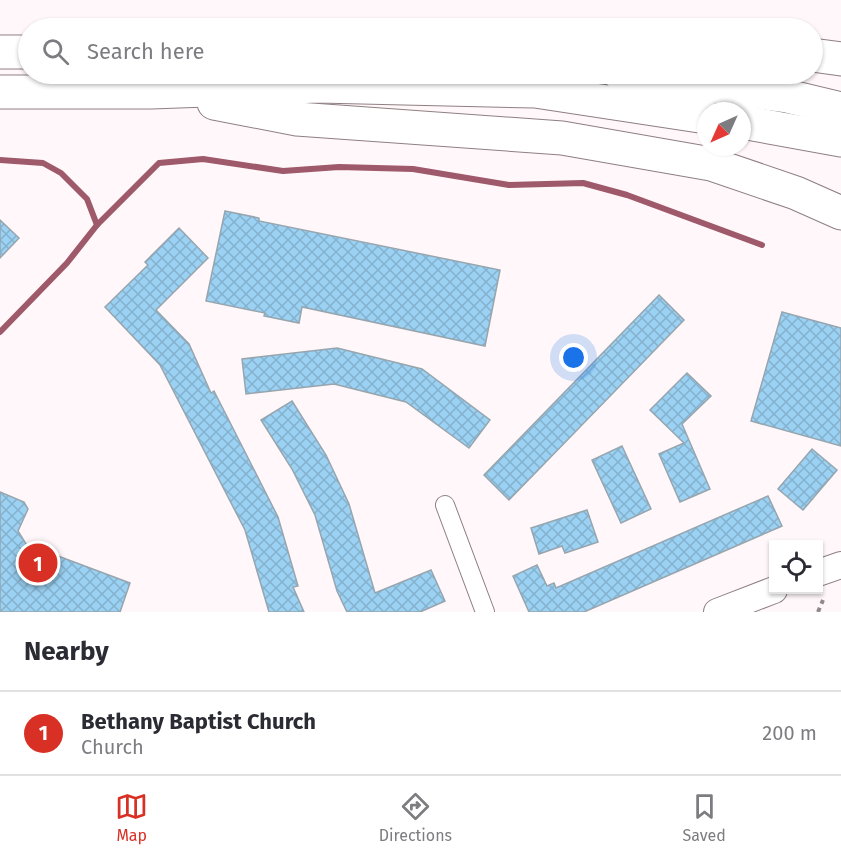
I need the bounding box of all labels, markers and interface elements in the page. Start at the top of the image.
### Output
search box [18,18,823,84]
icon: search [39,35,72,68]
text: Search here [87,38,205,65]
north arrow [697,102,751,156]
your location [559,343,588,372]
pin: 1 [18,540,57,586]
map controls [769,540,823,594]
button: locate [769,540,823,594]
text: Nearby [24,636,109,667]
text: Bethany Baptist Church [81,708,316,735]
text: 1 [39,721,48,745]
text: 200 m [762,721,817,745]
text: Church [81,735,144,759]
tab: Map [115,790,148,845]
tab: Directions [379,790,452,845]
tab: Saved [682,790,726,845]

